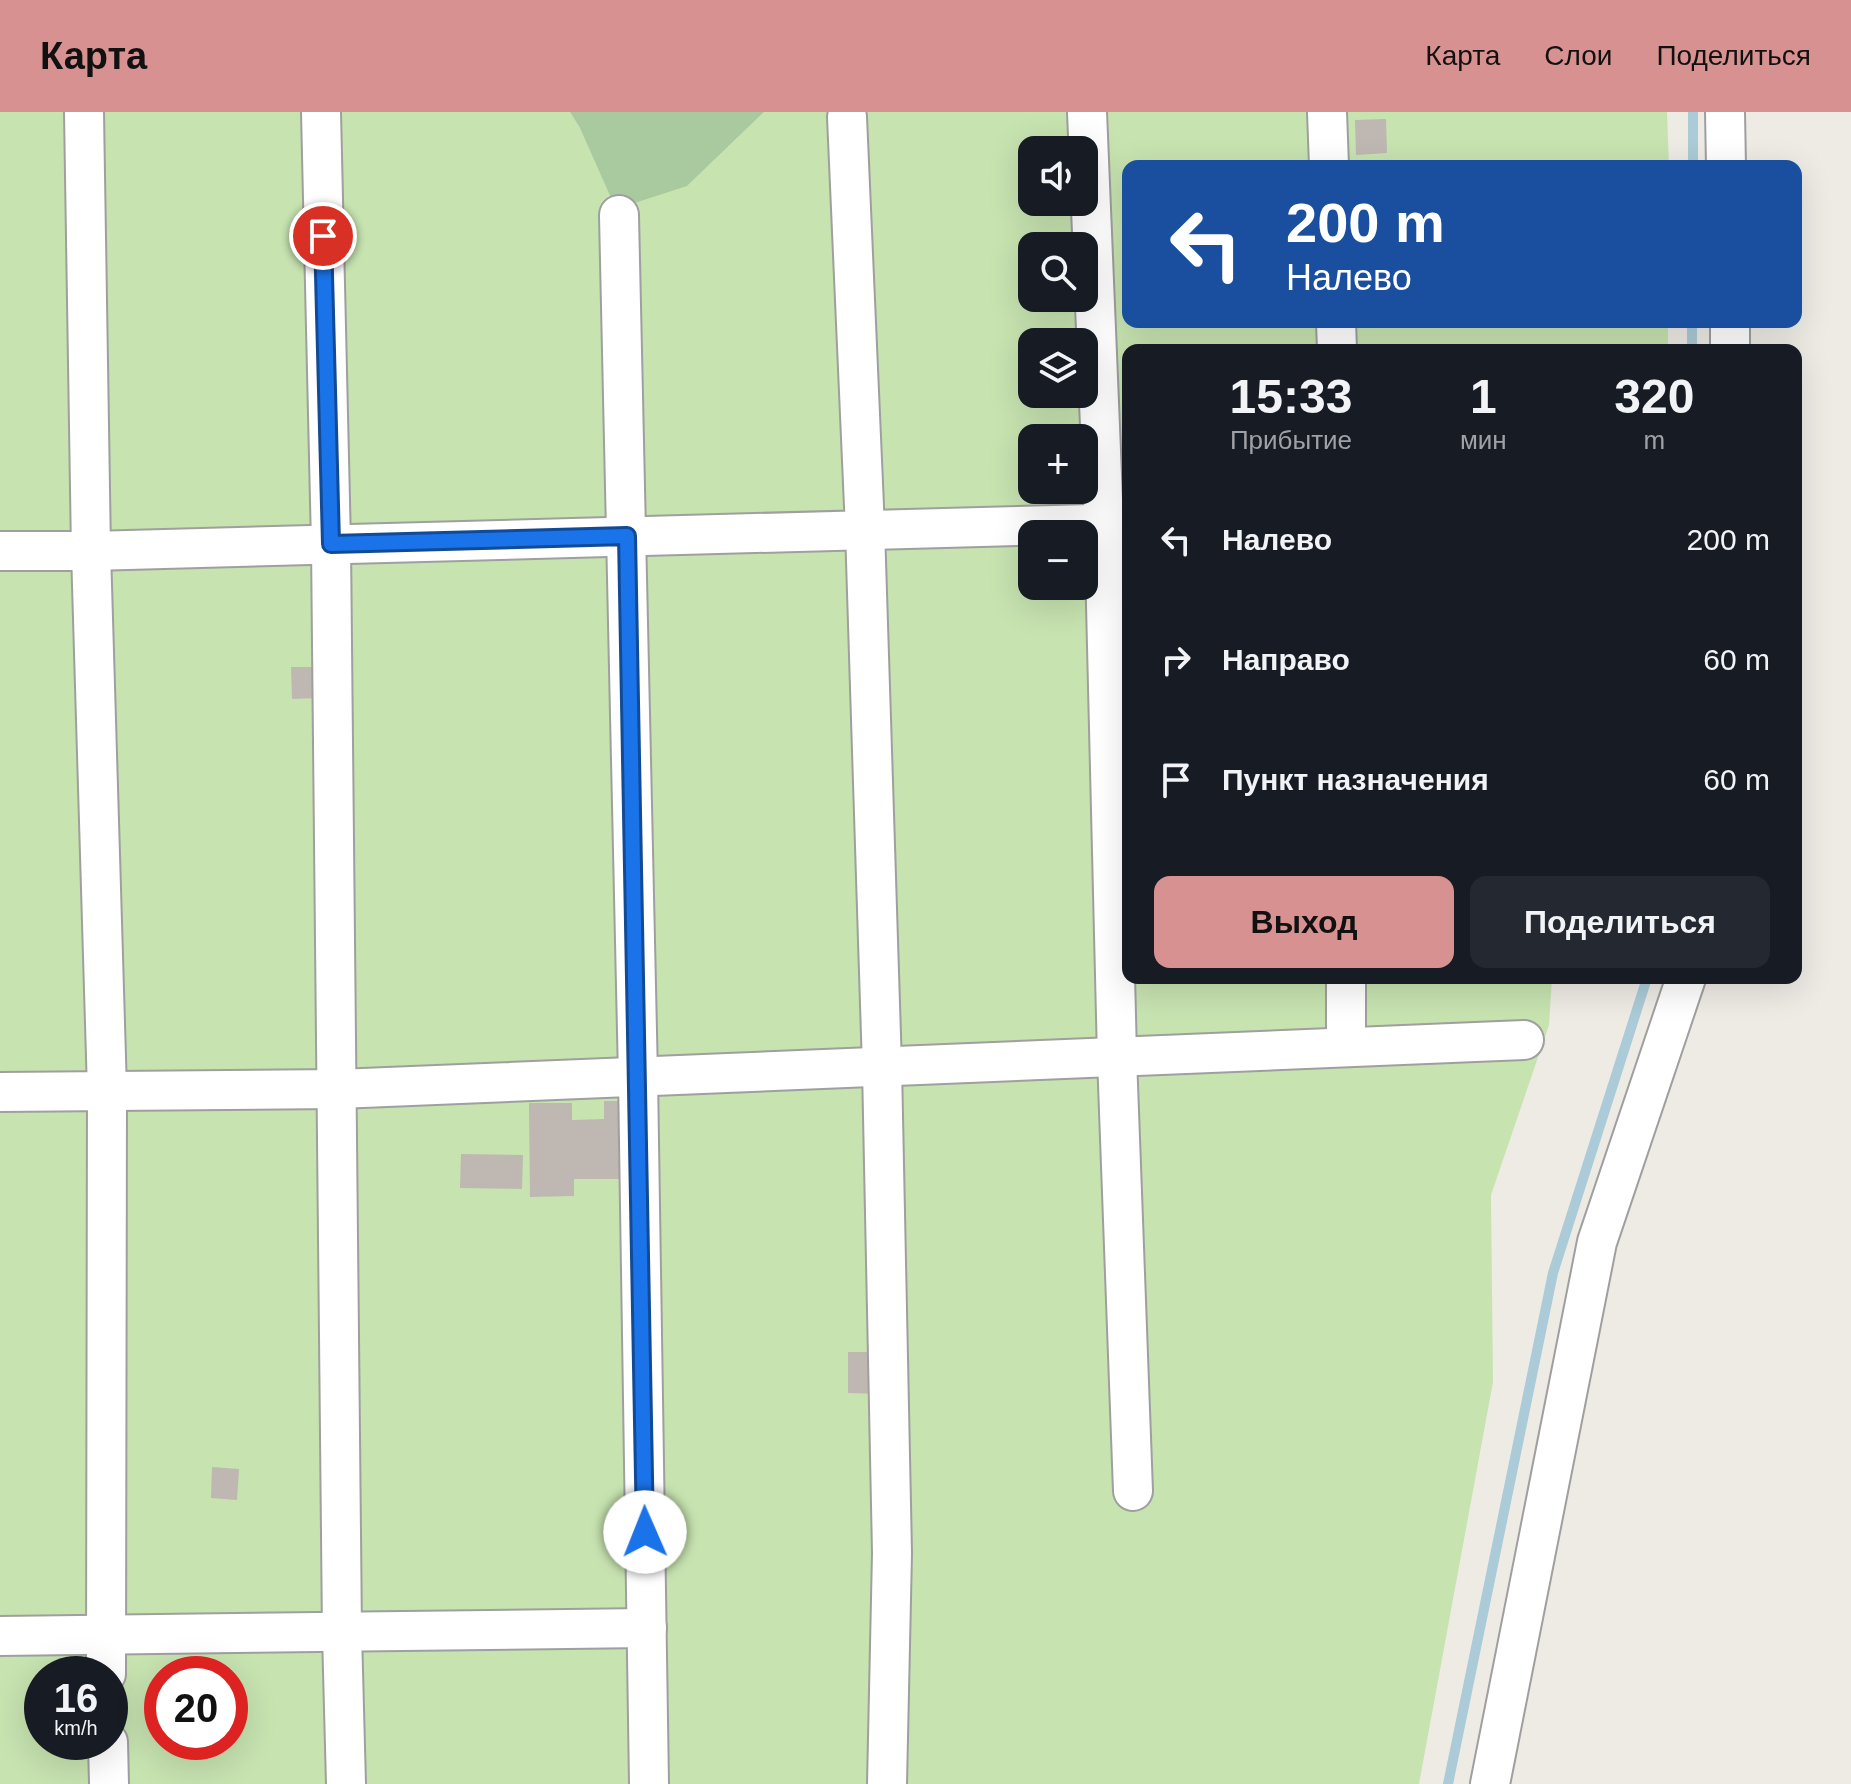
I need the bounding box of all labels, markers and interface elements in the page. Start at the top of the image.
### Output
text: Карта [40,35,147,77]
text: Карта [1425,40,1500,71]
text: Слои [1544,40,1612,71]
text: Поделиться [1656,40,1811,71]
map controls [1018,136,1098,600]
button: sound [1018,136,1098,216]
text: 200 m [1286,191,1445,254]
icon: left [1154,192,1258,296]
pin [289,202,357,270]
icon: arrive [301,214,345,258]
button: search [1018,232,1098,312]
text: Налево [1286,257,1412,298]
button: layers [1018,328,1098,408]
text: 15:33 [1230,370,1352,423]
text: 1 [1470,370,1497,423]
text: 320 [1614,370,1694,423]
button: + [1018,424,1098,504]
text: Прибытие [1230,425,1352,455]
text: мин [1460,425,1507,455]
text: m [1644,425,1665,455]
icon: left [1154,518,1198,562]
button: − [1018,520,1098,600]
text: Налево [1222,523,1332,556]
text: 200 m [1687,523,1770,556]
icon: right [1154,638,1198,682]
text: Направо [1222,643,1350,676]
text: 60 m [1703,643,1770,676]
icon: arrive [1154,758,1198,802]
text: Пункт назначения [1222,763,1489,796]
text: 60 m [1703,763,1770,796]
button: Выход [1154,876,1454,968]
button: Поделиться [1470,876,1770,968]
position arrow [603,1490,687,1574]
speed limit sign: 20 [144,1656,248,1760]
text: 16 [54,1676,98,1720]
text: km/h [54,1717,98,1739]

